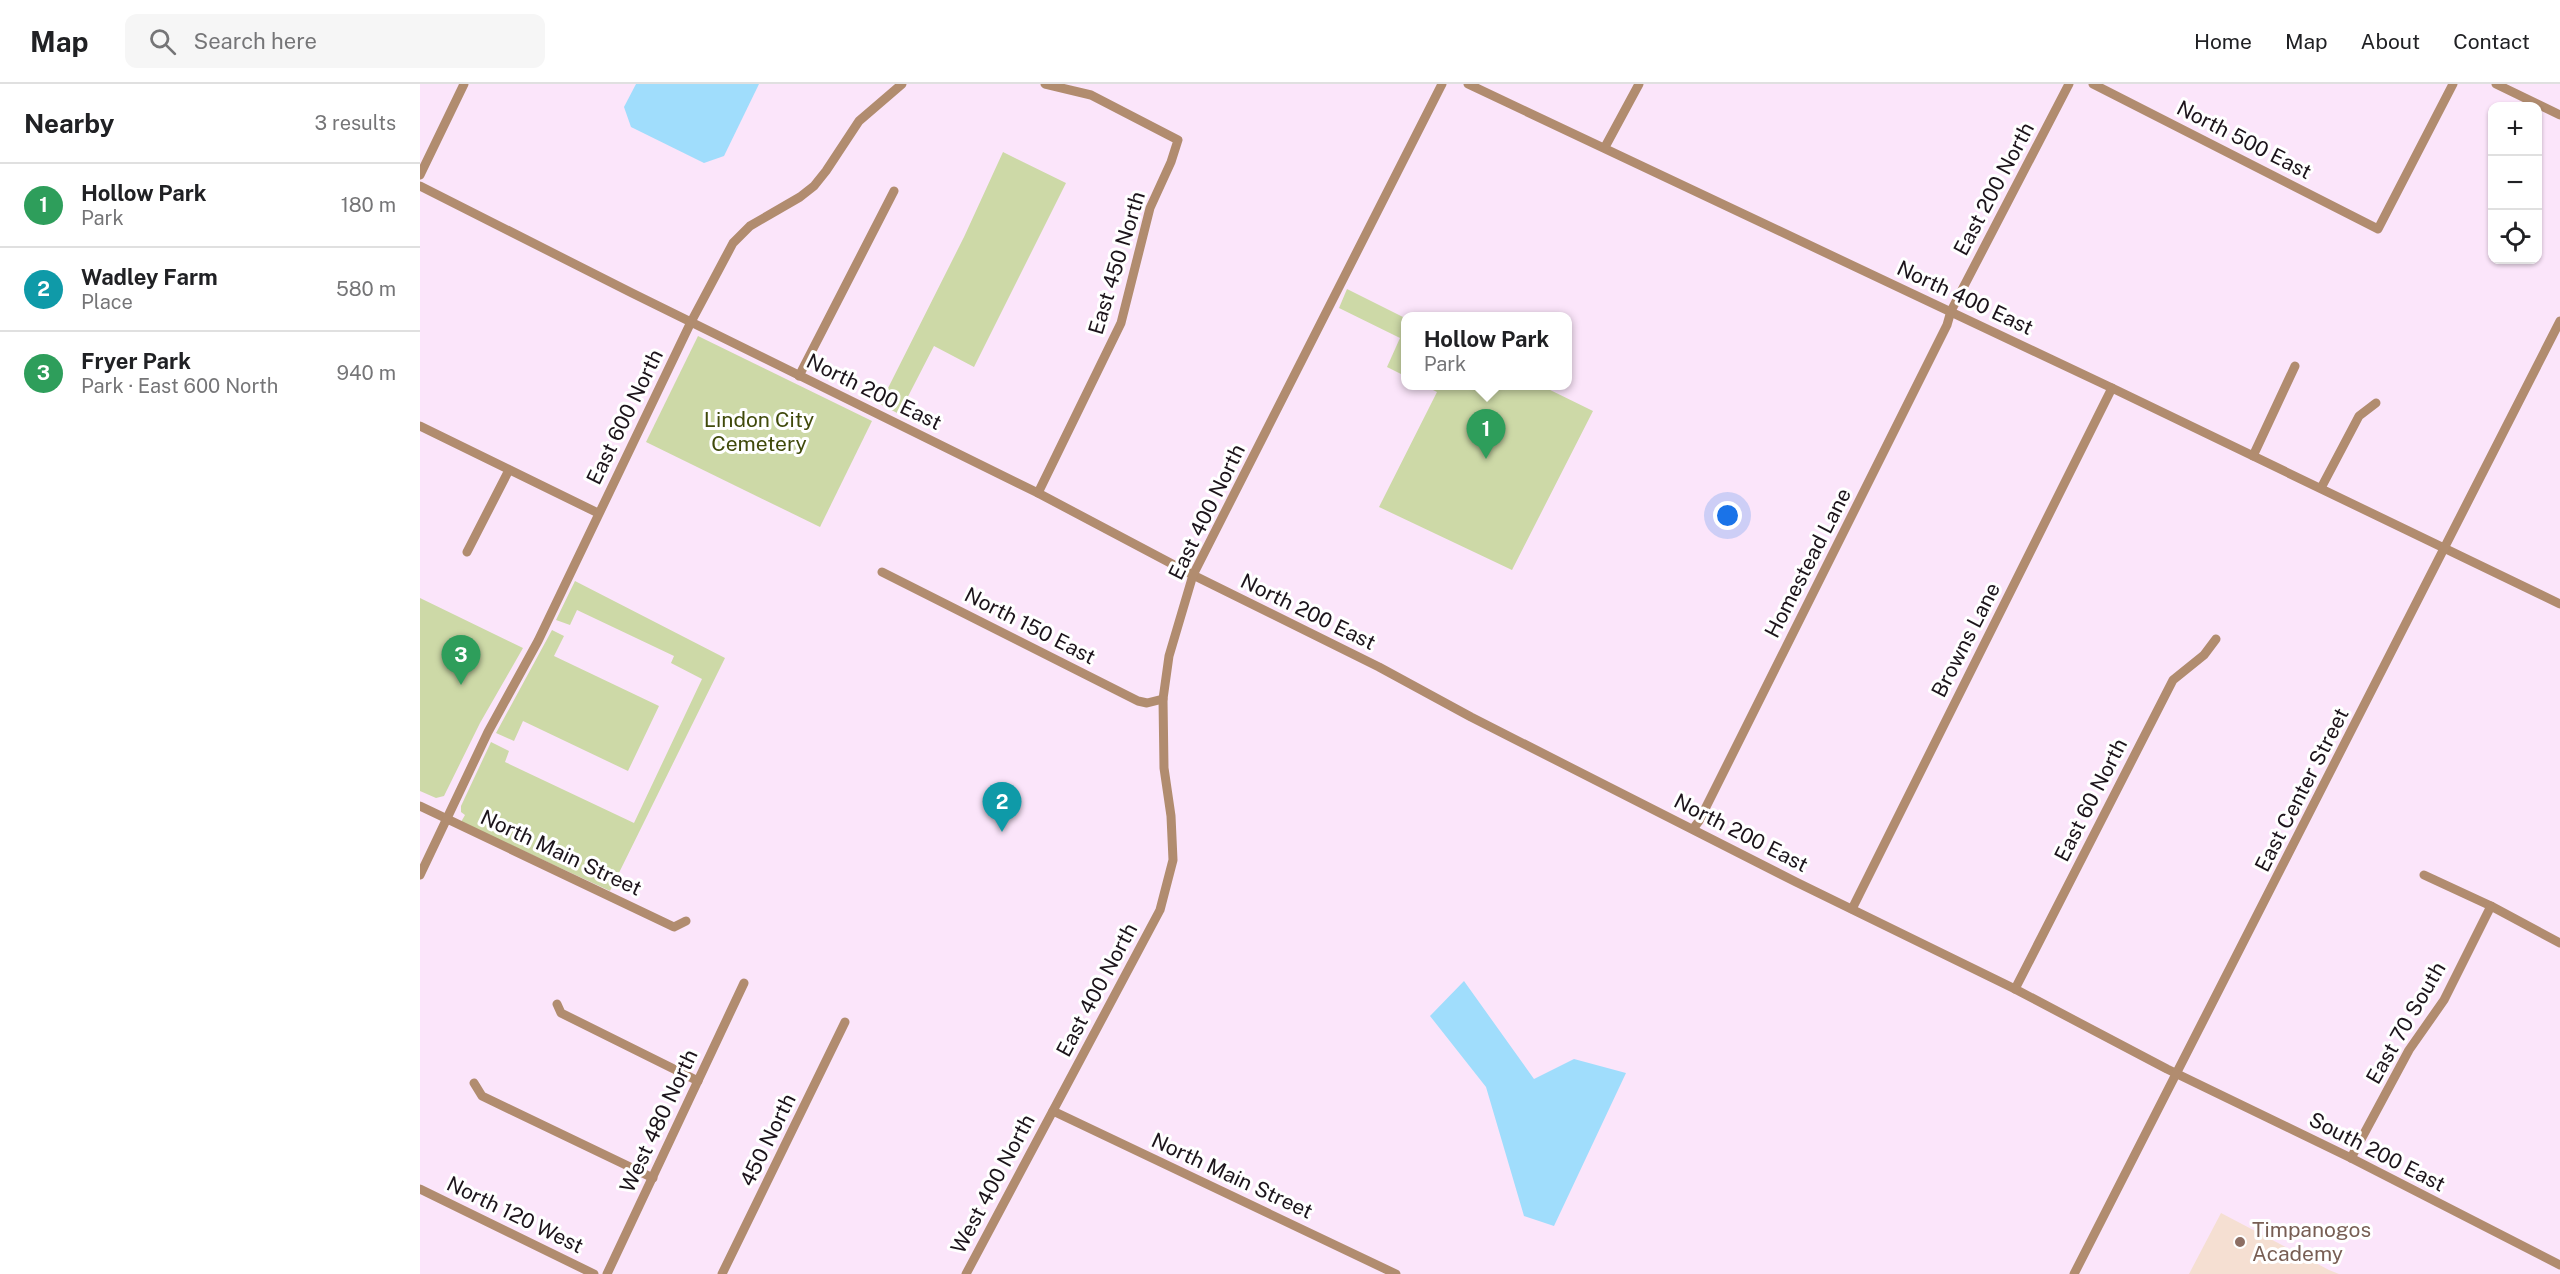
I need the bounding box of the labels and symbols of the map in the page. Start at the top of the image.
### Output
street label: North 500 East [2173,95,2316,184]
street label: East 200 North [1948,118,2039,260]
street label: East 450 North [1083,188,1150,337]
street label: North 400 East [1893,255,2037,340]
street label: East 600 North [581,345,668,489]
street label: North 200 East [803,348,946,435]
park label: Lindon City Cemetery [704,407,814,456]
pin: 1 [1466,410,1506,459]
street label: East 400 North [1163,440,1250,584]
street label: Homestead Lane [1759,484,1856,642]
your location [1713,501,1742,530]
street label: North 200 East [1237,568,1380,655]
street label: Browns Lane [1926,578,2005,701]
street label: North 150 East [961,582,1100,669]
pin: 3 [442,636,480,685]
street label: East Center Street [2249,704,2354,876]
street label: East 60 North [2049,734,2132,865]
pin: 2 [982,782,1022,832]
street label: North 200 East [1670,788,1812,877]
street label: North Main Street [477,804,646,901]
street label: East 400 North [1051,919,1142,1061]
street label: East 70 South [2361,957,2451,1088]
street label: West 480 North [614,1045,703,1196]
street label: 450 North [734,1089,801,1190]
street label: South 200 East [2305,1106,2450,1197]
street label: West 400 North [945,1110,1040,1258]
street label: North Main Street [1148,1127,1317,1224]
street label: North 120 West [443,1171,588,1258]
place label: Timpanogos Academy [2252,1217,2371,1266]
marker: Timpanogos Academy [2233,1235,2247,1249]

